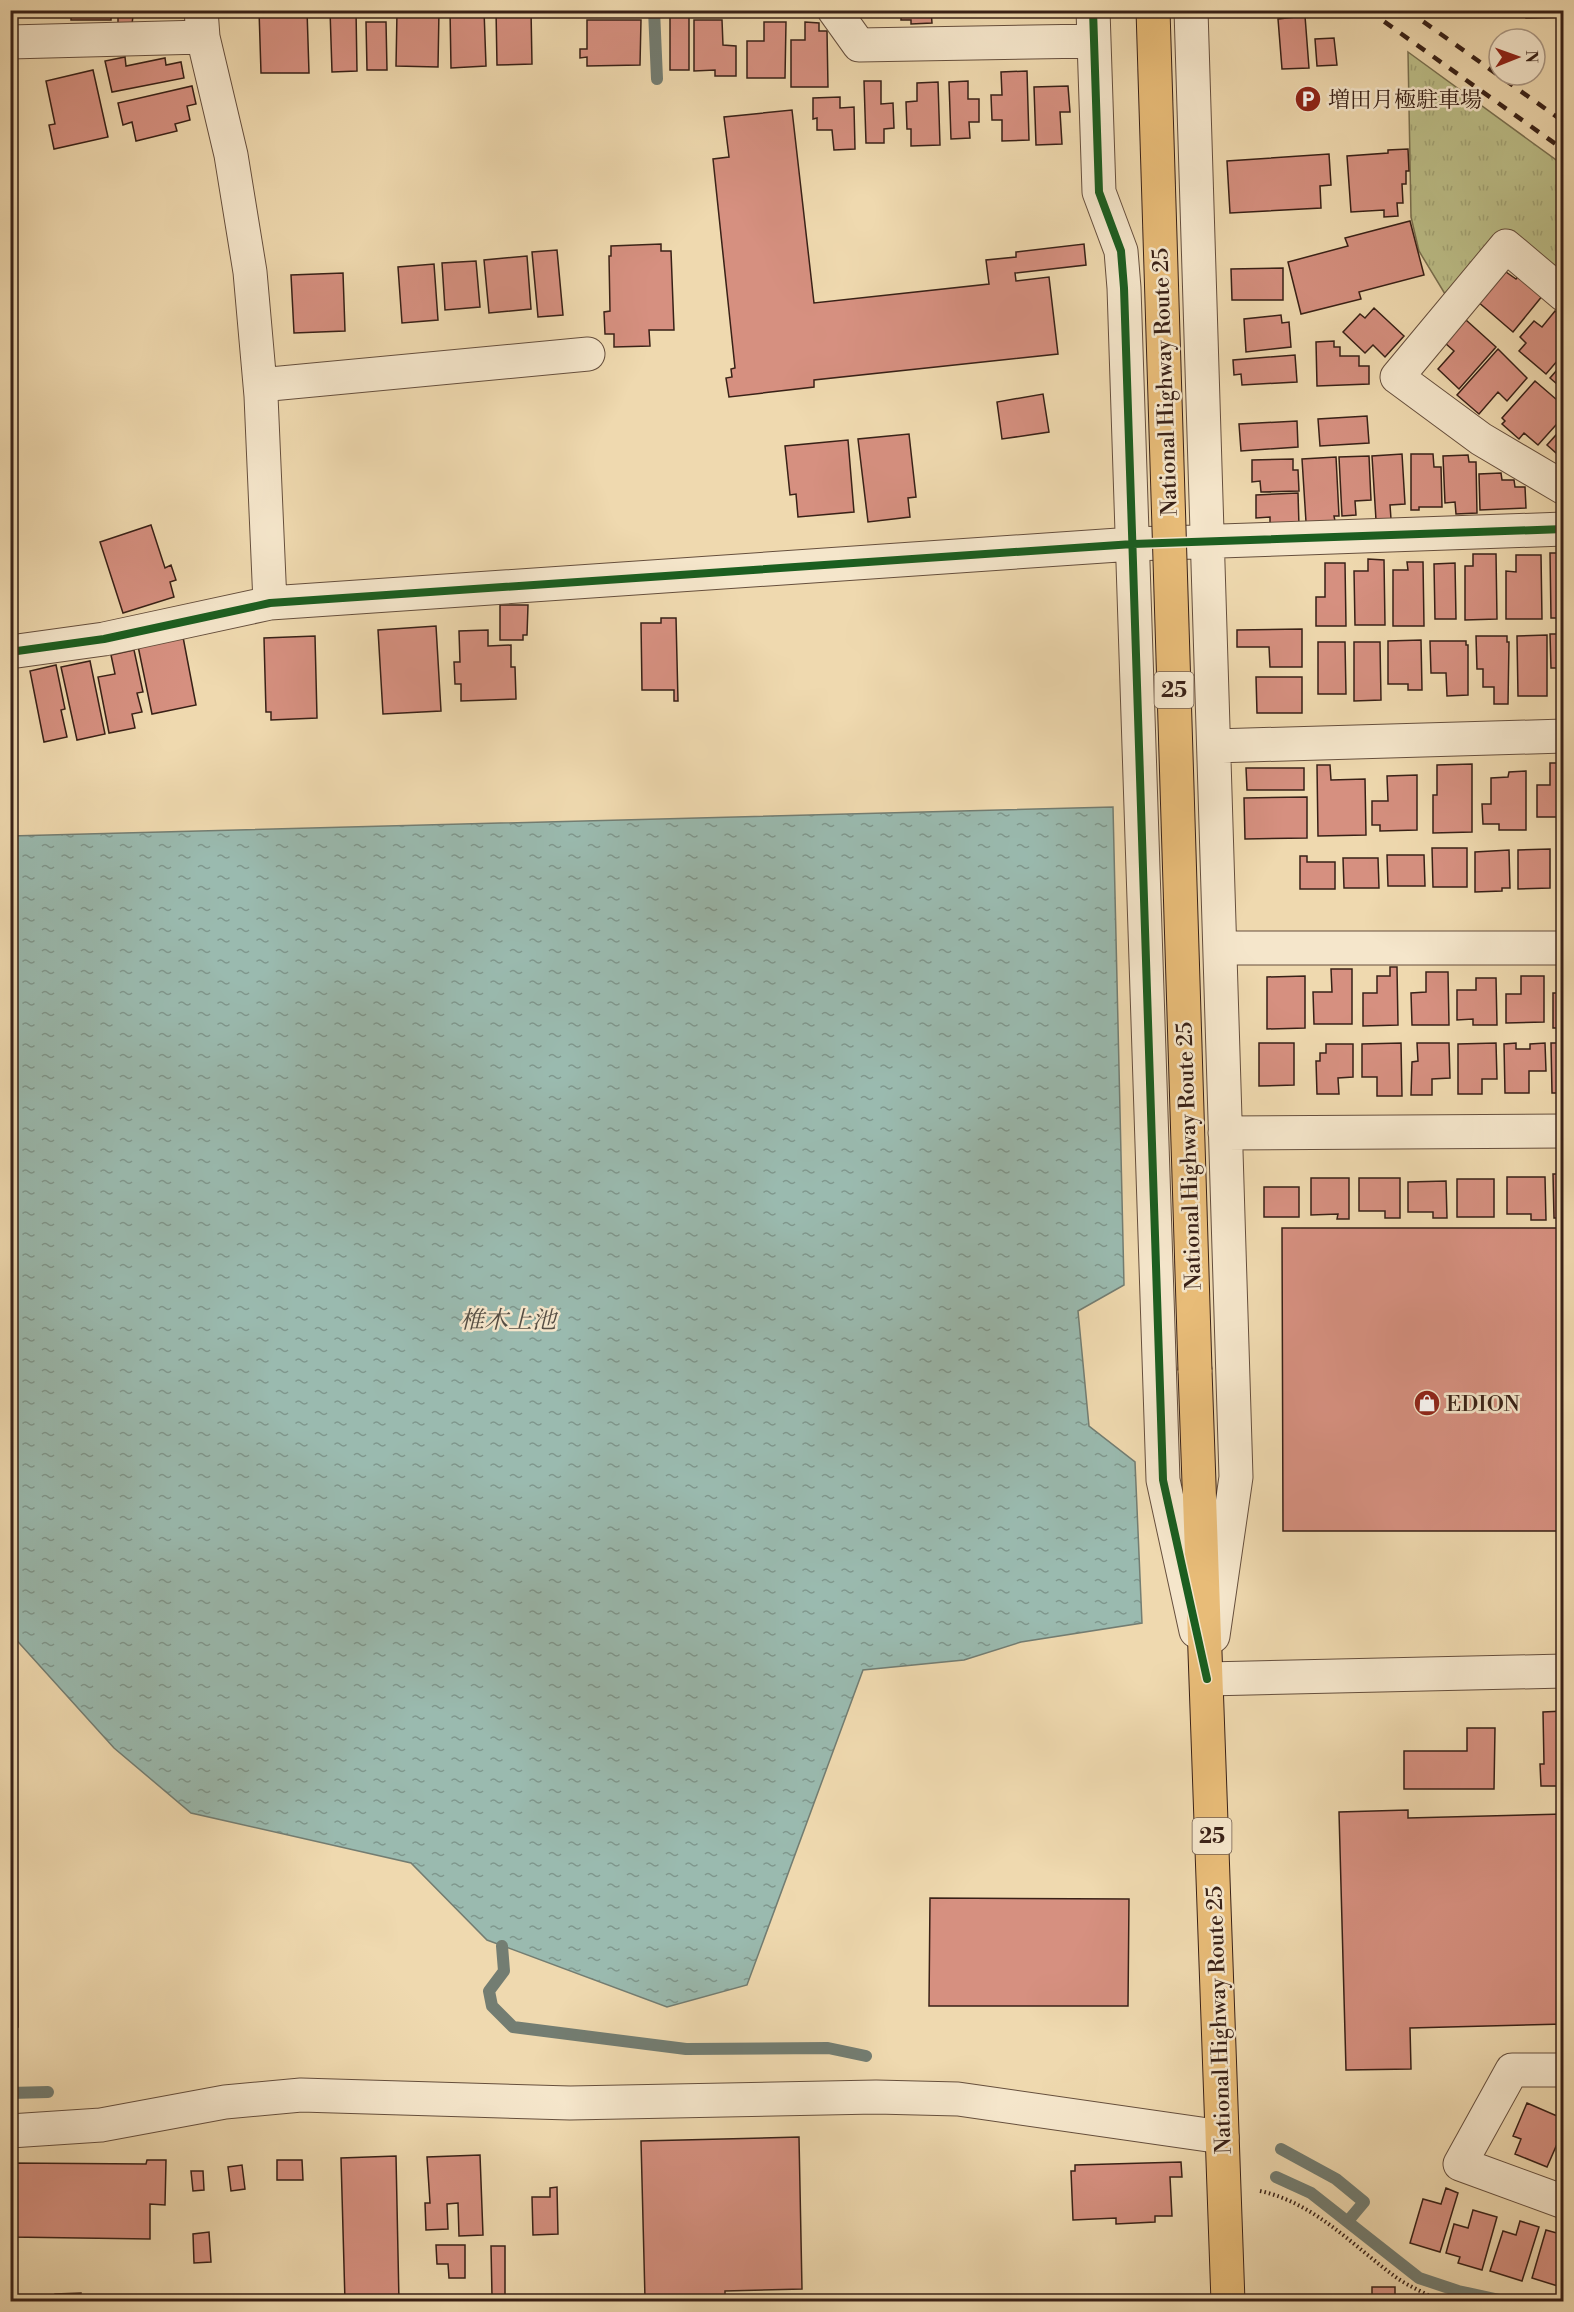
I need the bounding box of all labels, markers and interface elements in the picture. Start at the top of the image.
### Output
north arrow [1487,27,1547,87]
text: N [1521,50,1541,64]
parking icon: 増田月極駐車場 [1293,84,1323,114]
place label: 増田月極駐車場 [1328,87,1482,114]
street label: National Highway Route 25 [1147,247,1184,517]
road number: 25 [1154,672,1194,708]
street label: National Highway Route 25 [1171,1021,1208,1291]
water label: 椎木上池 [460,1306,559,1336]
shop icon: EDION [1412,1388,1442,1418]
place label: EDION [1446,1391,1520,1418]
road number: 25 [1192,1818,1232,1854]
street label: National Highway Route 25 [1201,1885,1238,2155]

